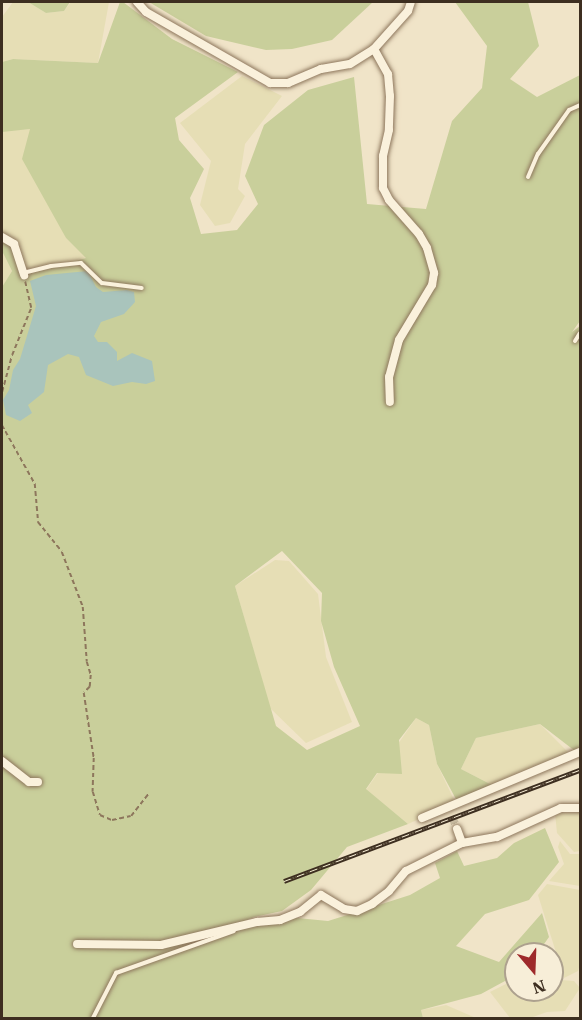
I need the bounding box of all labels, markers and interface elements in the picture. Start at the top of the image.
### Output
north arrow [504,942,564,1002]
text: N [530,976,548,999]

